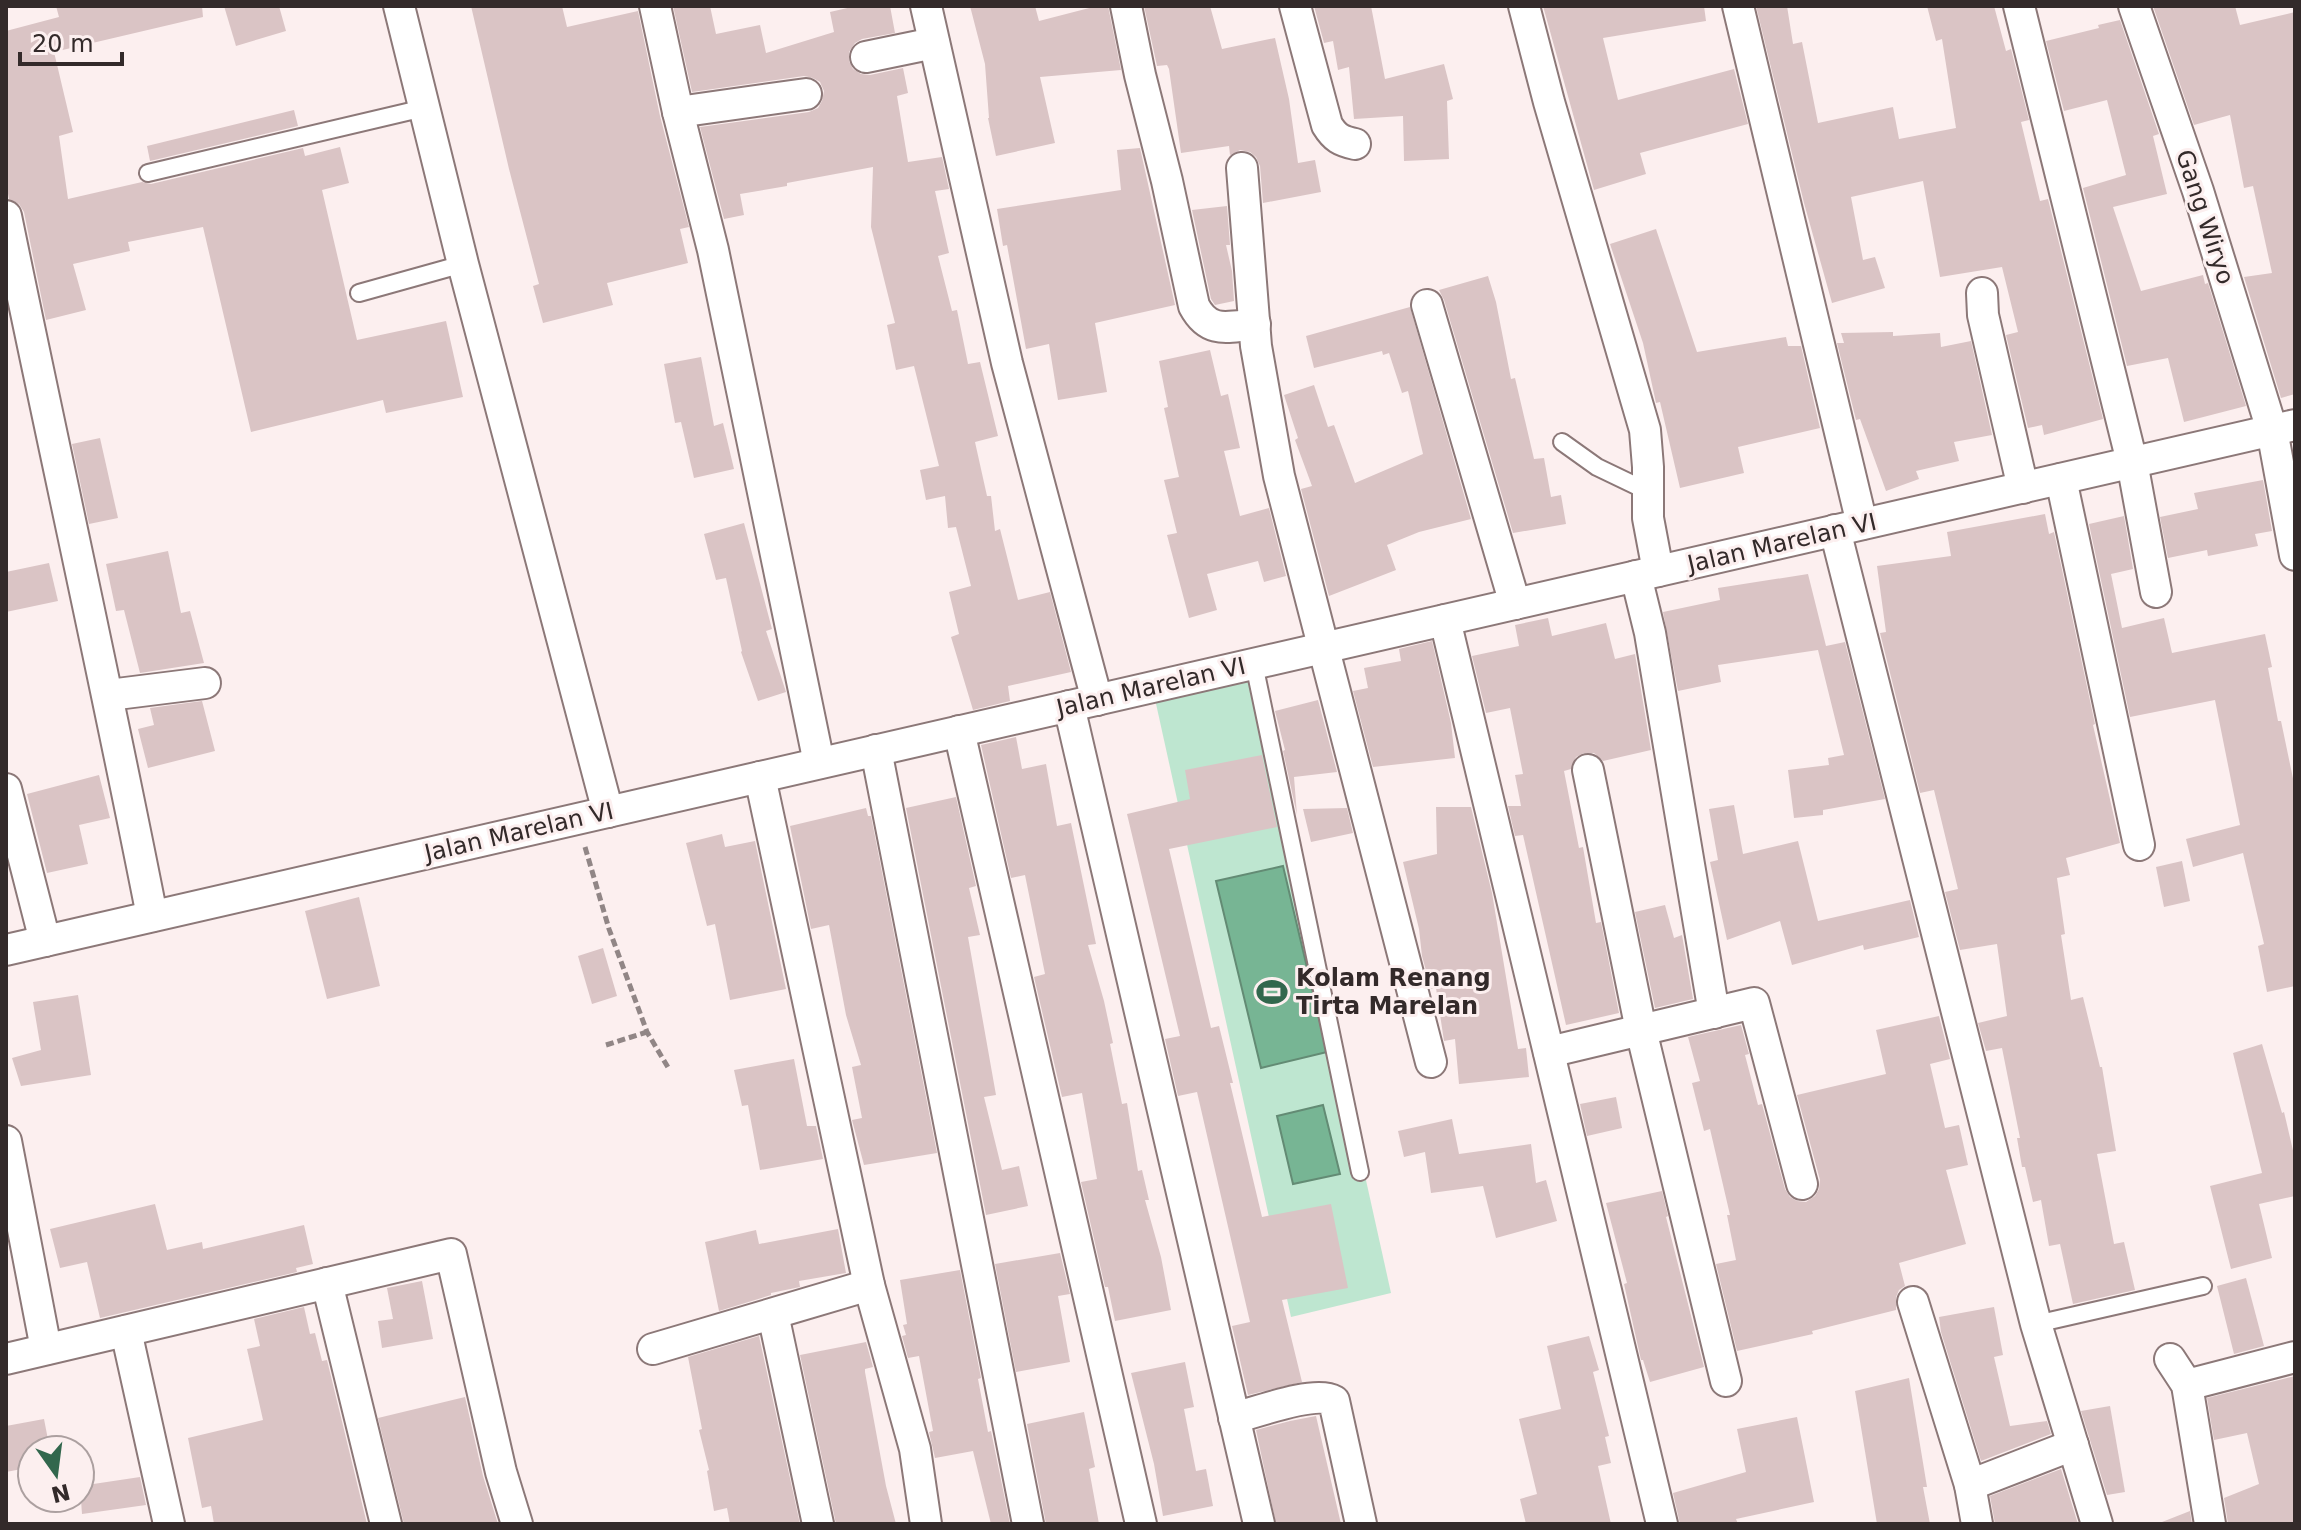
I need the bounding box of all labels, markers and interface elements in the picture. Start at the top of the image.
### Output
scale bar [20,16,122,66]
text: 20 m [32,30,94,58]
street label: Gang Wiryo [2170,146,2240,288]
street label: Jalan Marelan VI [1683,508,1879,579]
street label: Jalan Marelan VI [1052,652,1248,723]
street label: Jalan Marelan VI [420,797,616,868]
place label: Kolam Renang Tirta Marelan [1296,964,1491,1020]
sports icon: Kolam Renang Tirta Marelan [1255,975,1289,1009]
north arrow [16,1434,96,1514]
text: N [49,1479,73,1507]

